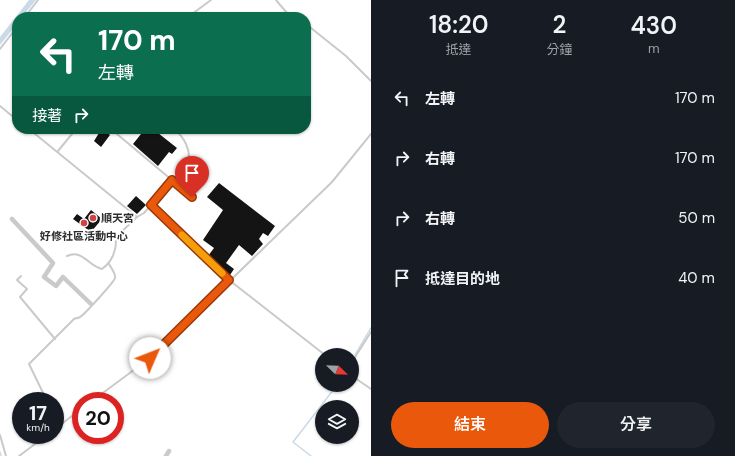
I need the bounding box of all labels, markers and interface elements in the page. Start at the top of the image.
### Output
text: 18:20 [429,9,489,40]
text: 2 [553,9,566,40]
text: 430 [631,10,677,41]
text: 170 m [98,22,176,59]
icon: left [32,28,84,80]
text: m [648,40,660,57]
text: 抵達 [446,41,472,58]
text: 分鐘 [547,41,573,58]
text: 左轉 [98,61,134,85]
icon: left [391,87,413,109]
text: 170 m [675,88,715,108]
text: 左轉 [425,89,455,109]
icon: right [70,104,92,126]
text: 接著 [32,106,62,126]
icon: right [391,147,413,169]
text: 170 m [675,148,715,168]
text: 右轉 [425,149,455,169]
pin [175,156,209,197]
icon: arrive [181,162,203,184]
icon: right [391,207,413,229]
text: 50 m [678,208,715,228]
text: 右轉 [425,209,455,229]
place label: 順天宮 [101,211,134,225]
marker: 順天宮 [88,213,98,223]
marker: 好修社區活動中心 [79,218,89,228]
place label: 好修社區活動中心 [40,229,128,243]
icon: arrive [391,267,413,289]
text: 40 m [678,268,715,288]
text: 抵達目的地 [425,269,500,289]
position arrow [129,337,171,379]
north arrow [315,348,359,392]
map controls [315,348,359,444]
speed limit sign: 20 [72,392,124,444]
text: 17 [29,400,47,426]
button: layers [315,400,359,444]
button: 結束 [391,402,549,448]
button: 分享 [557,402,715,448]
text: km/h [26,421,50,434]

